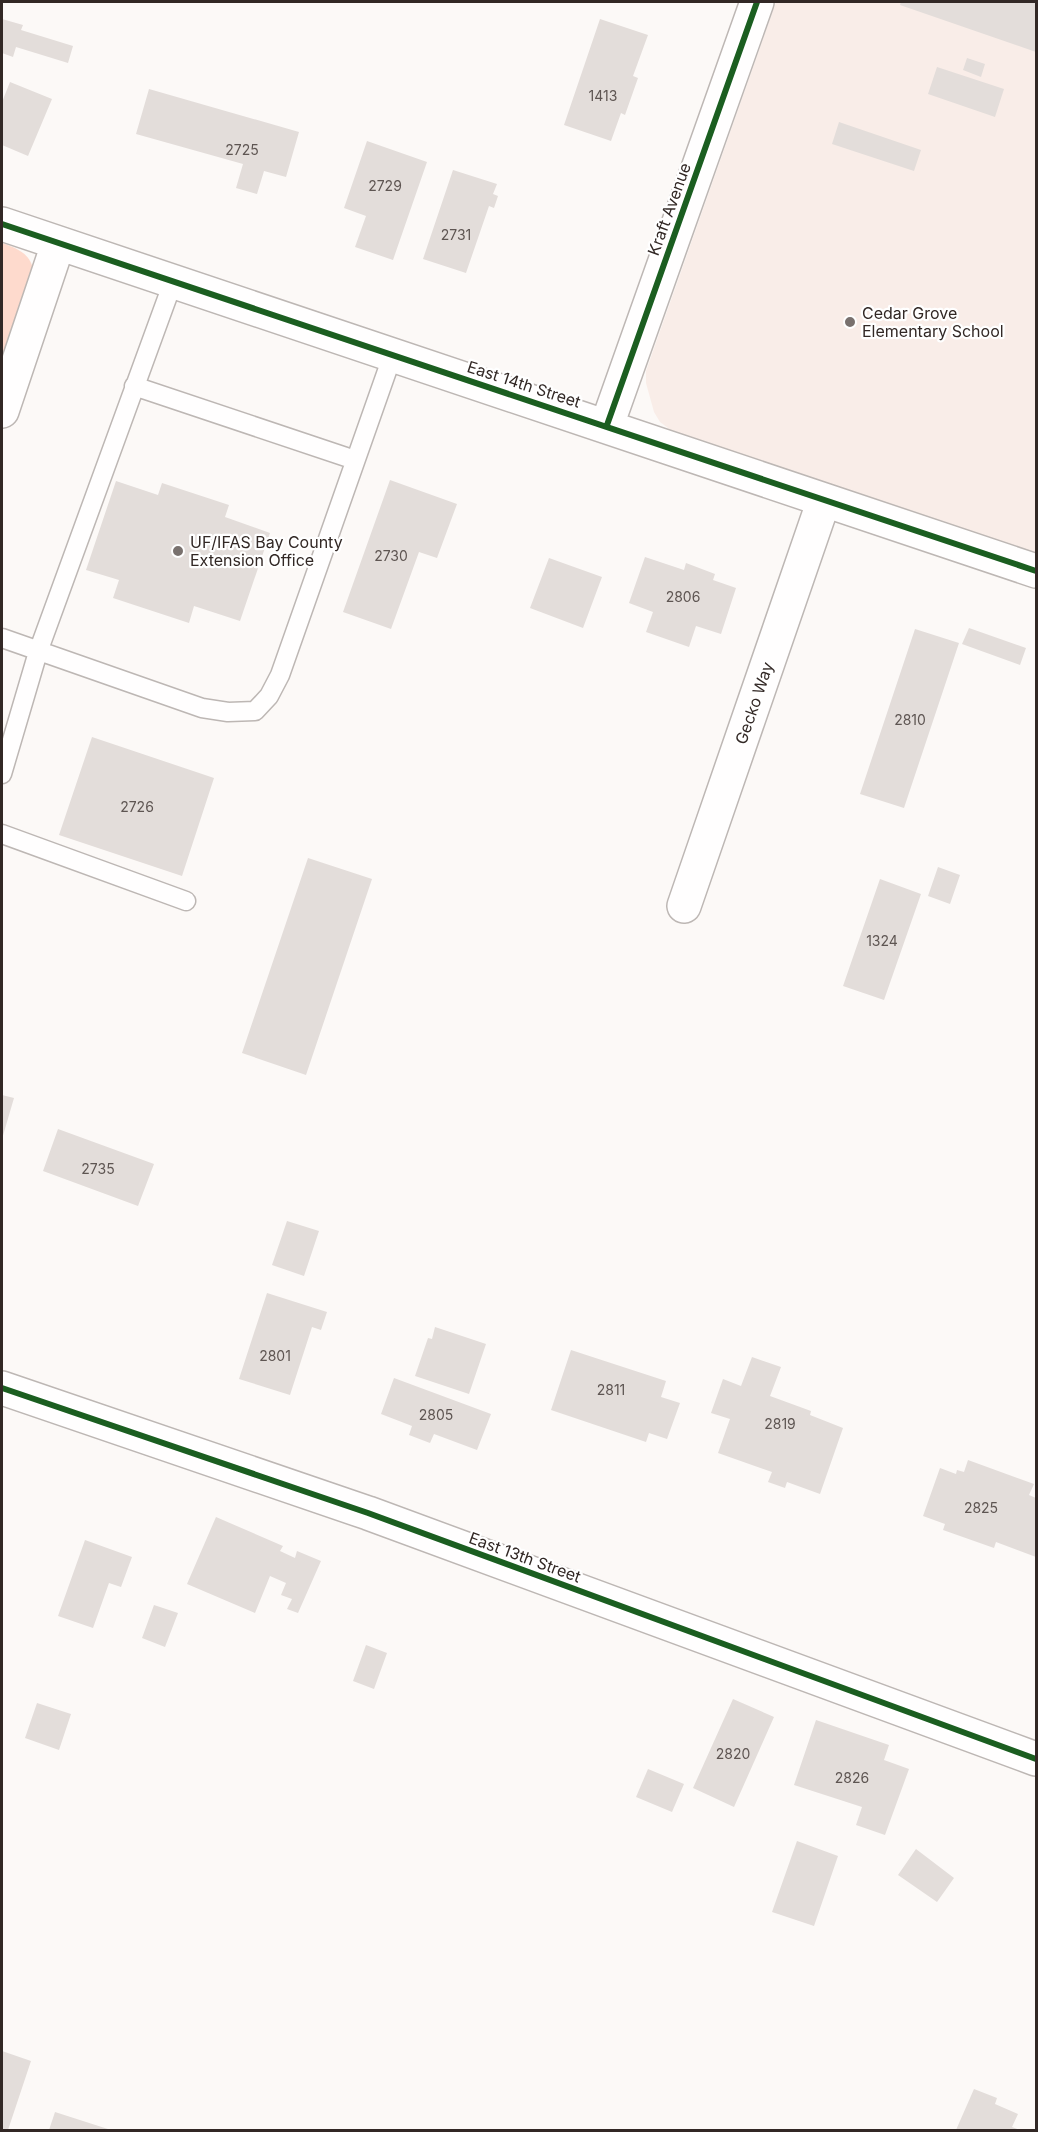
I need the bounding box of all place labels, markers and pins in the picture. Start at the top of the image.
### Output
place label: Cedar Grove Elementary School [862,303,1004,341]
marker: Cedar Grove Elementary School [843,315,857,329]
place label: UF/IFAS Bay County Extension Office [190,532,343,570]
marker: UF/IFAS Bay County Extension Office [171,544,185,558]

